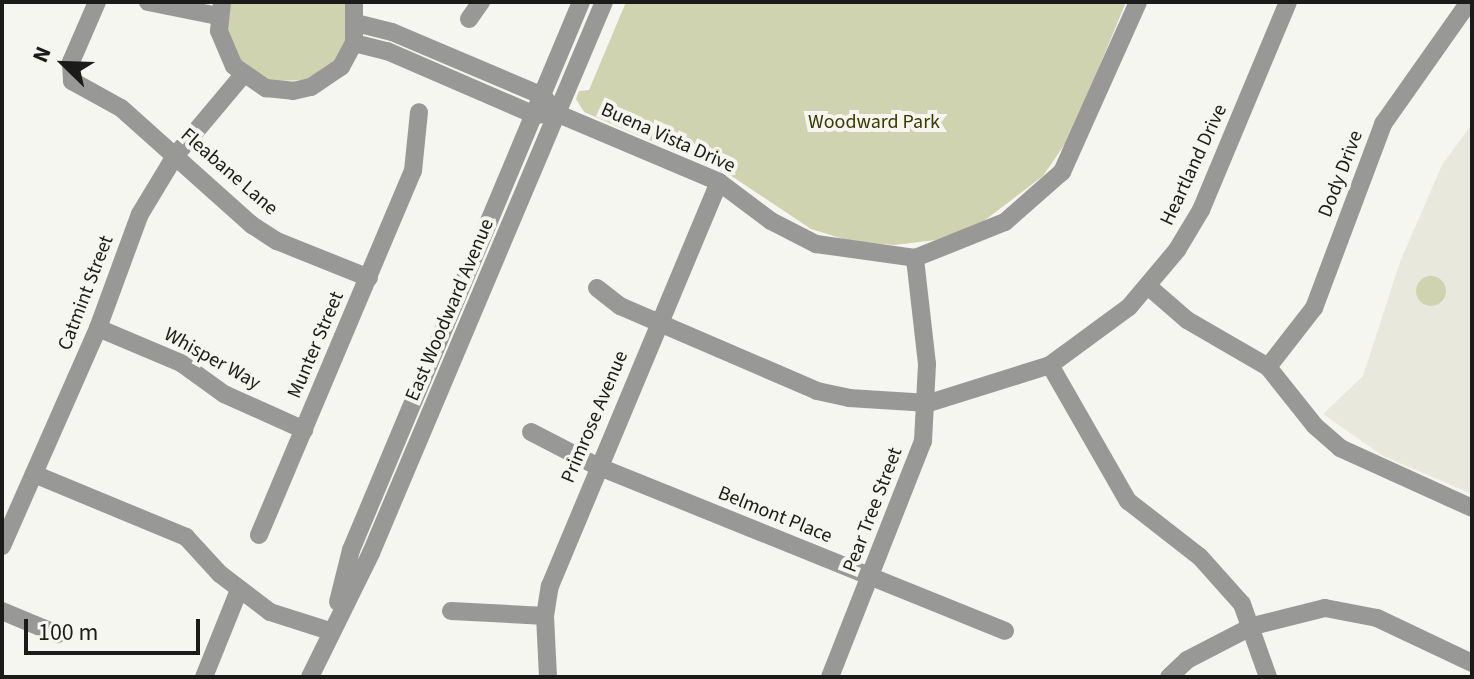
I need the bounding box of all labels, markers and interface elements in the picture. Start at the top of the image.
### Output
north arrow [24,24,104,104]
text: N [24,42,59,68]
street label: Buena Vista Drive [597,98,739,178]
street label: Heartland Drive [1155,101,1233,229]
park label: Woodward Park [808,110,940,134]
street label: Fleabane Lane [175,123,283,221]
street label: Dody Drive [1314,127,1368,221]
street label: East Woodward Avenue [401,215,499,405]
street label: Catmint Street [53,232,119,354]
street label: Munter Street [283,288,349,402]
street label: Whisper Way [160,323,264,395]
street label: Primrose Avenue [556,347,634,487]
street label: Pear Tree Street [838,444,908,576]
street label: Belmont Place [714,481,836,549]
scale bar [28,603,204,653]
text: 100 m [38,615,98,650]

